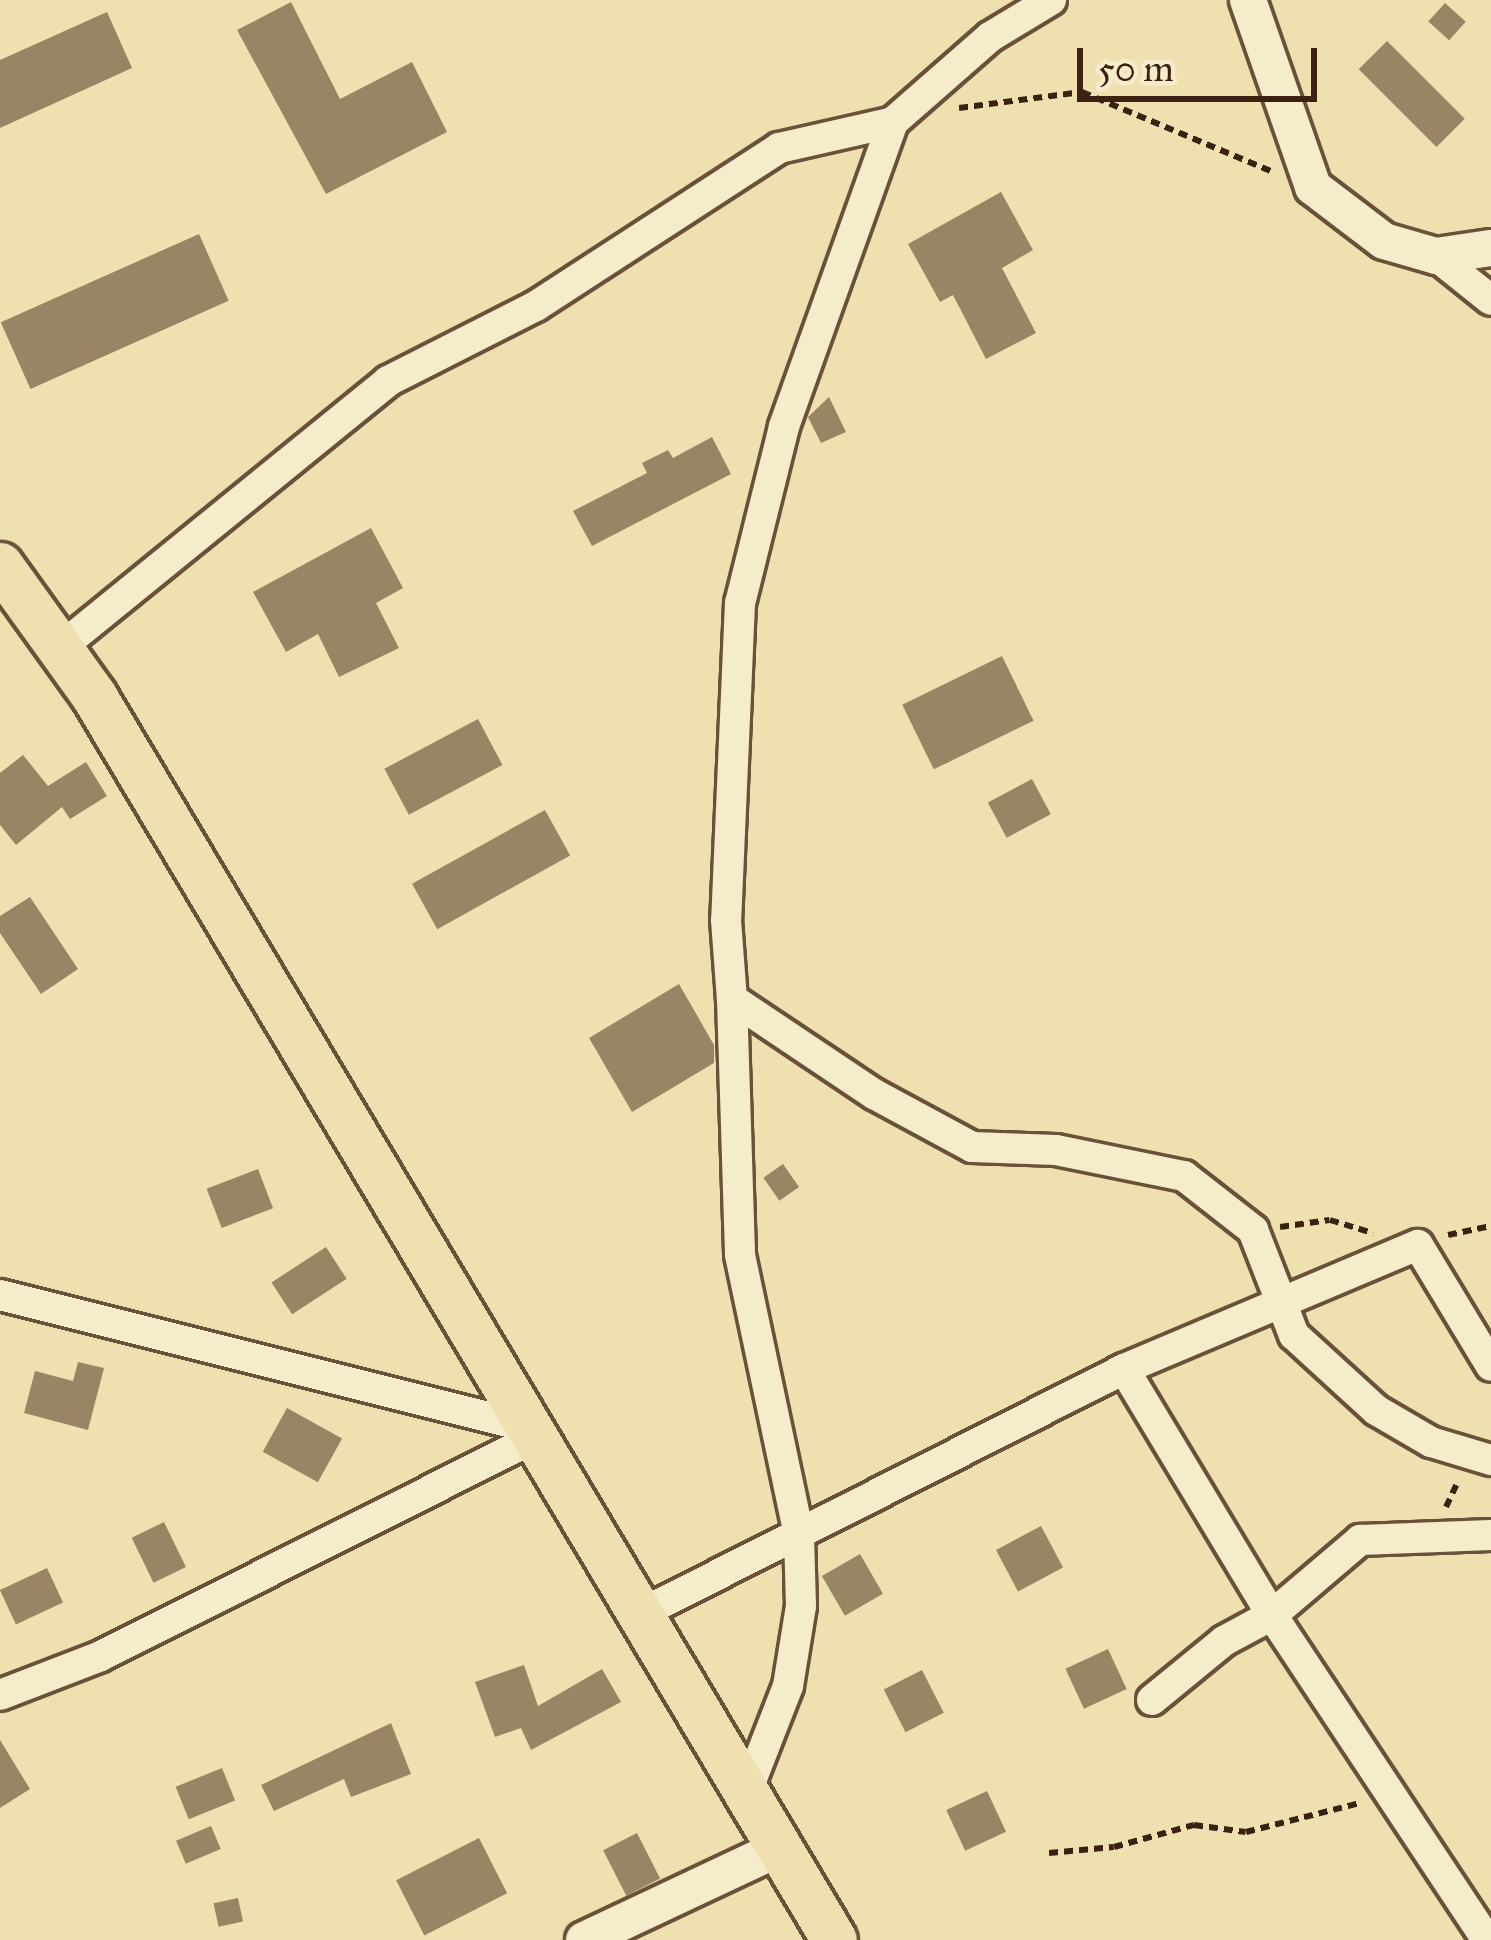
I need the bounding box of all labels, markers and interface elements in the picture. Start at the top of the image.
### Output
scale bar [1083,24,1323,98]
text: 50 m [1098,47,1174,91]

